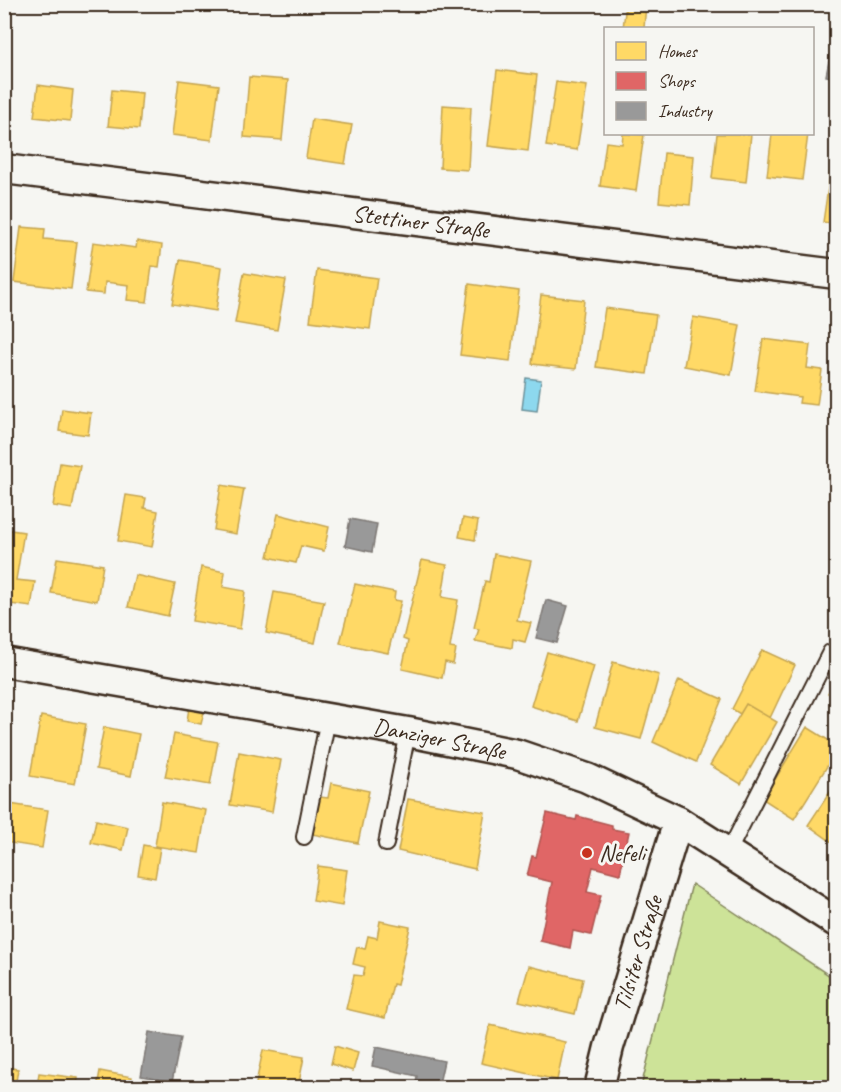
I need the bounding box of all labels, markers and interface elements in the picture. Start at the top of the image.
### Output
legend [604,27,814,135]
text: Homes [658,40,698,62]
text: Shops [658,70,697,92]
text: Industry [658,100,713,122]
street label: Stettiner Straße [351,198,493,245]
street label: Danziger Straße [371,711,510,767]
place label: Nefeli [599,838,648,868]
marker: Nefeli [580,846,594,860]
street label: Tilsiter Straße [606,890,670,1015]

